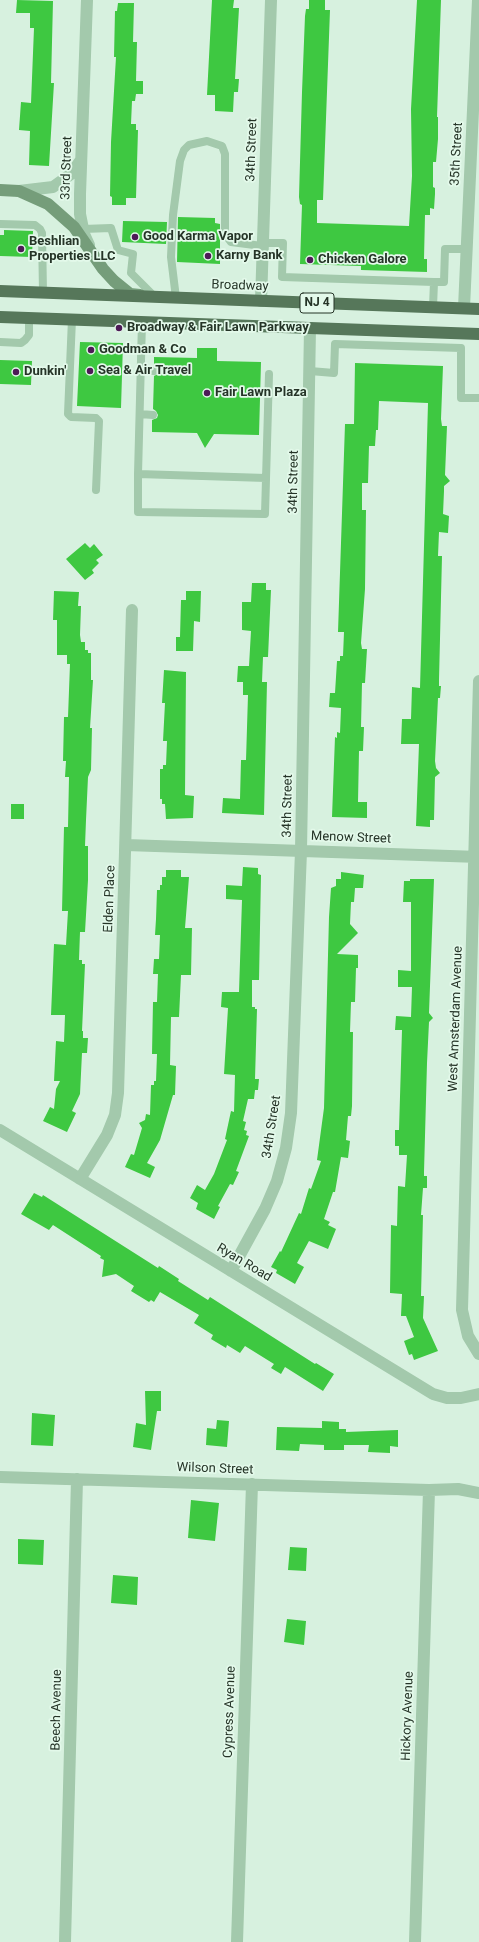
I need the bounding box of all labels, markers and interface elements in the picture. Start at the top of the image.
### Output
street label: 34th Street [243,118,261,182]
street label: 35th Street [448,122,466,186]
street label: 33rd Street [58,136,76,200]
place label: Good Karma Vapor [143,229,253,245]
marker: Good Karma Vapor [130,232,140,242]
place label: Beshlian Properties LLC [29,234,116,265]
marker: Beshlian Properties LLC [16,244,26,254]
place label: Karny Bank [216,248,283,264]
marker: Karny Bank [203,251,213,261]
place label: Chicken Galore [318,252,407,268]
marker: Chicken Galore [305,255,315,265]
street label: Broadway [211,277,269,295]
road number: NJ 4 [300,293,334,313]
place label: Broadway & Fair Lawn Parkway [127,320,309,336]
marker: Broadway & Fair Lawn Parkway [114,323,124,333]
place label: Goodman & Co [99,342,186,358]
marker: Goodman & Co [86,345,96,355]
place label: Sea & Air Travel [98,363,191,379]
place label: Dunkin' [24,364,66,380]
marker: Sea & Air Travel [85,366,95,376]
marker: Dunkin' [11,367,21,377]
place label: Fair Lawn Plaza [215,385,307,401]
marker: Fair Lawn Plaza [202,388,212,398]
street label: 34th Street [286,450,302,514]
street label: 34th Street [280,774,296,838]
street label: Menow Street [311,829,391,847]
street label: Elden Place [101,865,119,933]
street label: West Amsterdam Avenue [446,946,466,1092]
street label: 34th Street [259,1094,285,1160]
street label: Ryan Road [214,1241,274,1285]
street label: Wilson Street [176,1460,254,1478]
street label: Cypress Avenue [221,1666,239,1758]
street label: Beech Avenue [48,1669,66,1751]
street label: Hickory Avenue [399,1671,417,1761]

